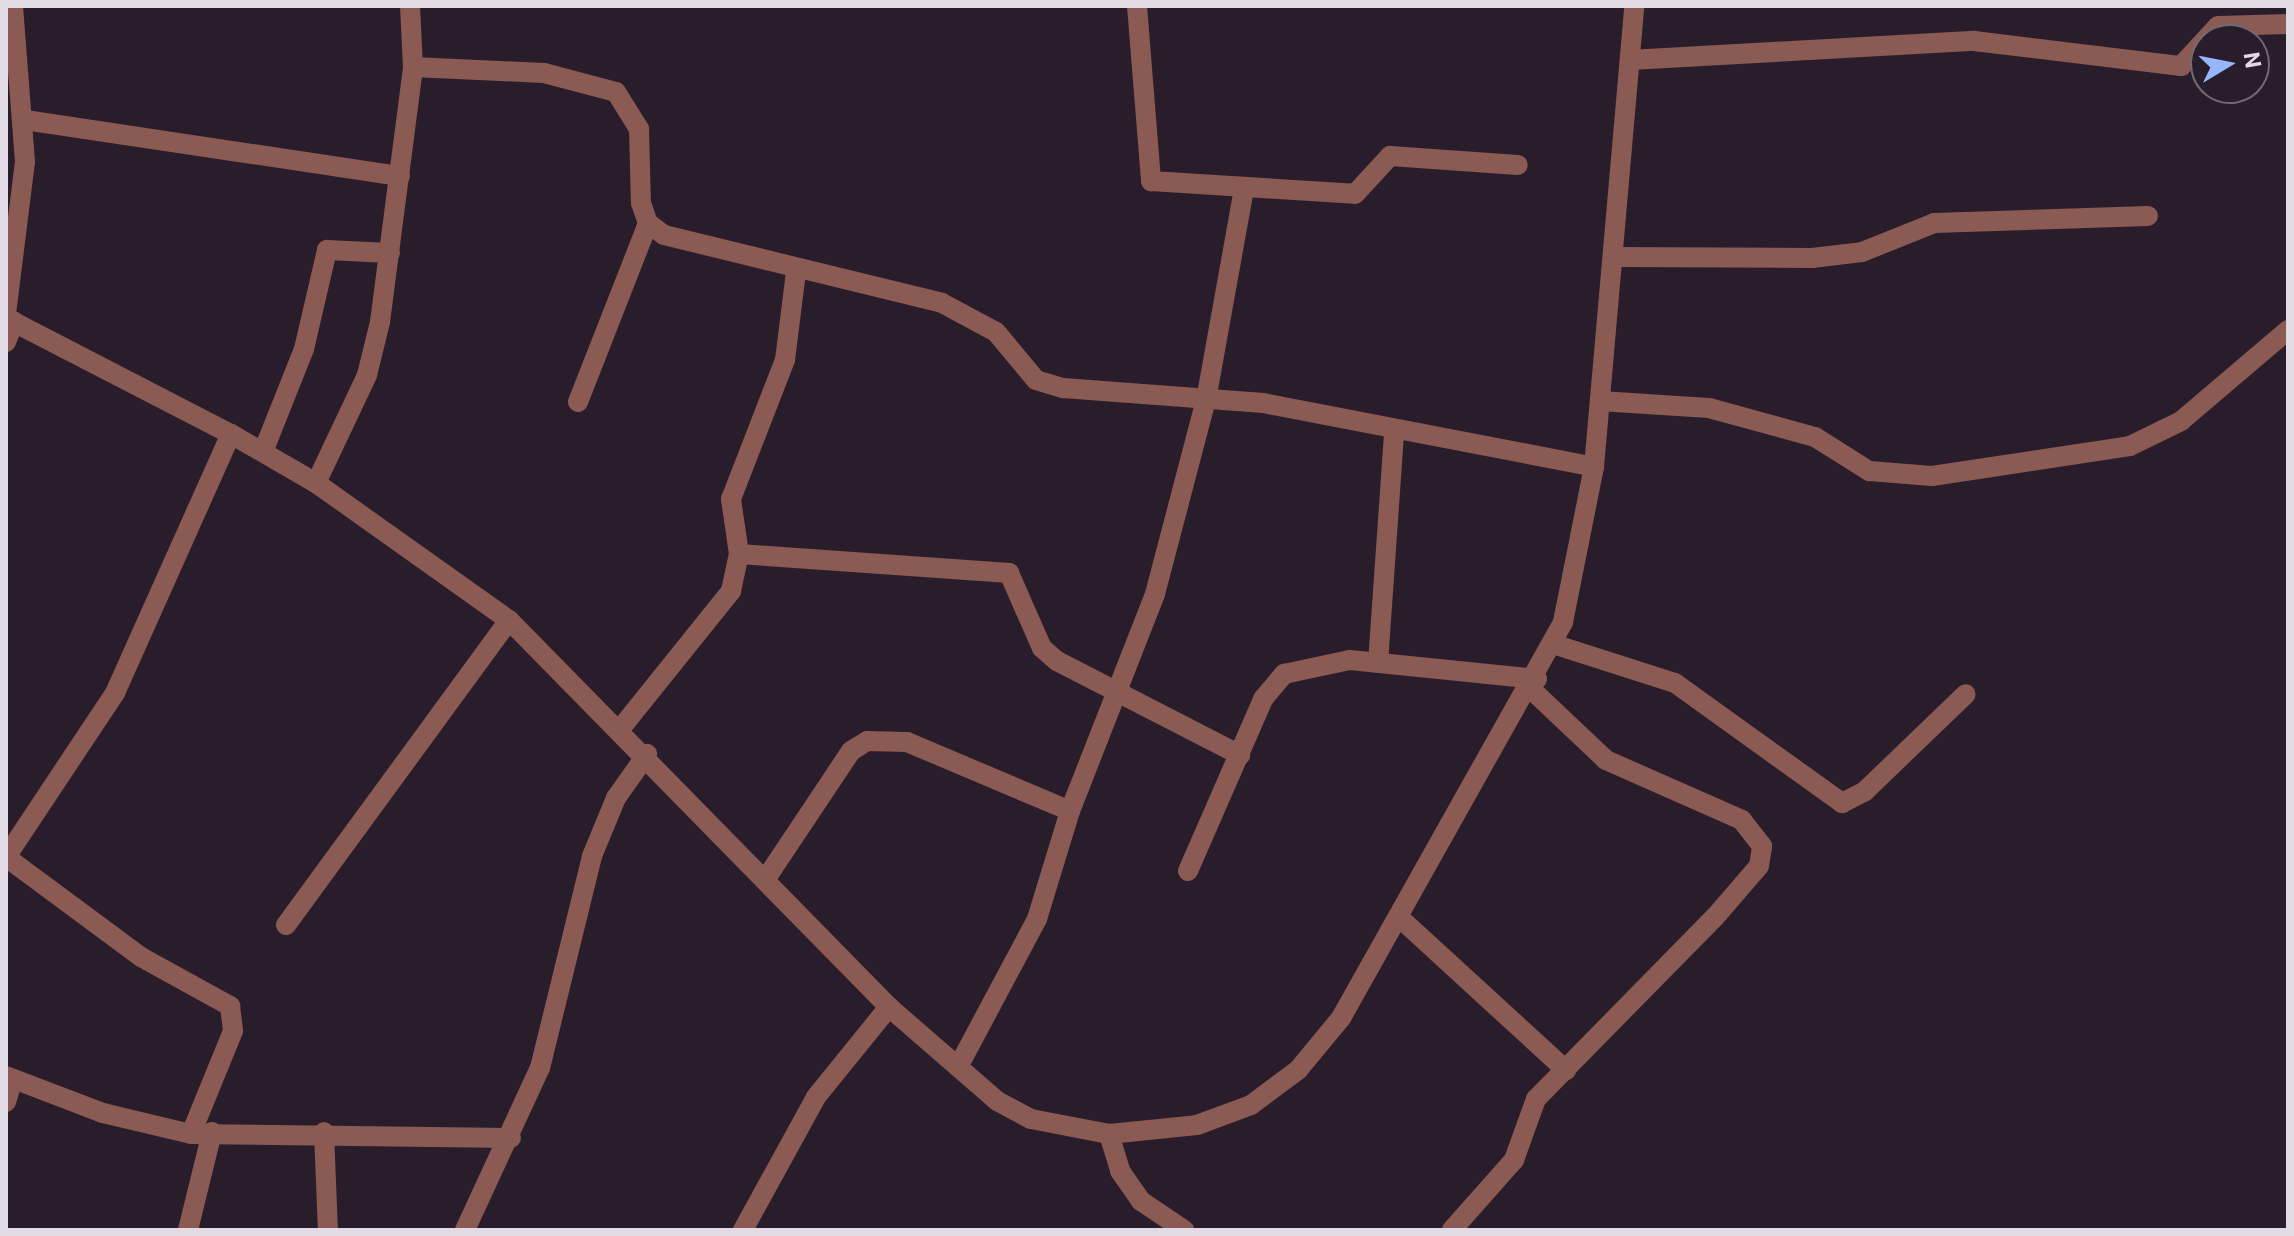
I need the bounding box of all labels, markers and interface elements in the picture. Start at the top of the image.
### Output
north arrow [2190,24,2270,104]
text: N [2238,50,2266,70]

